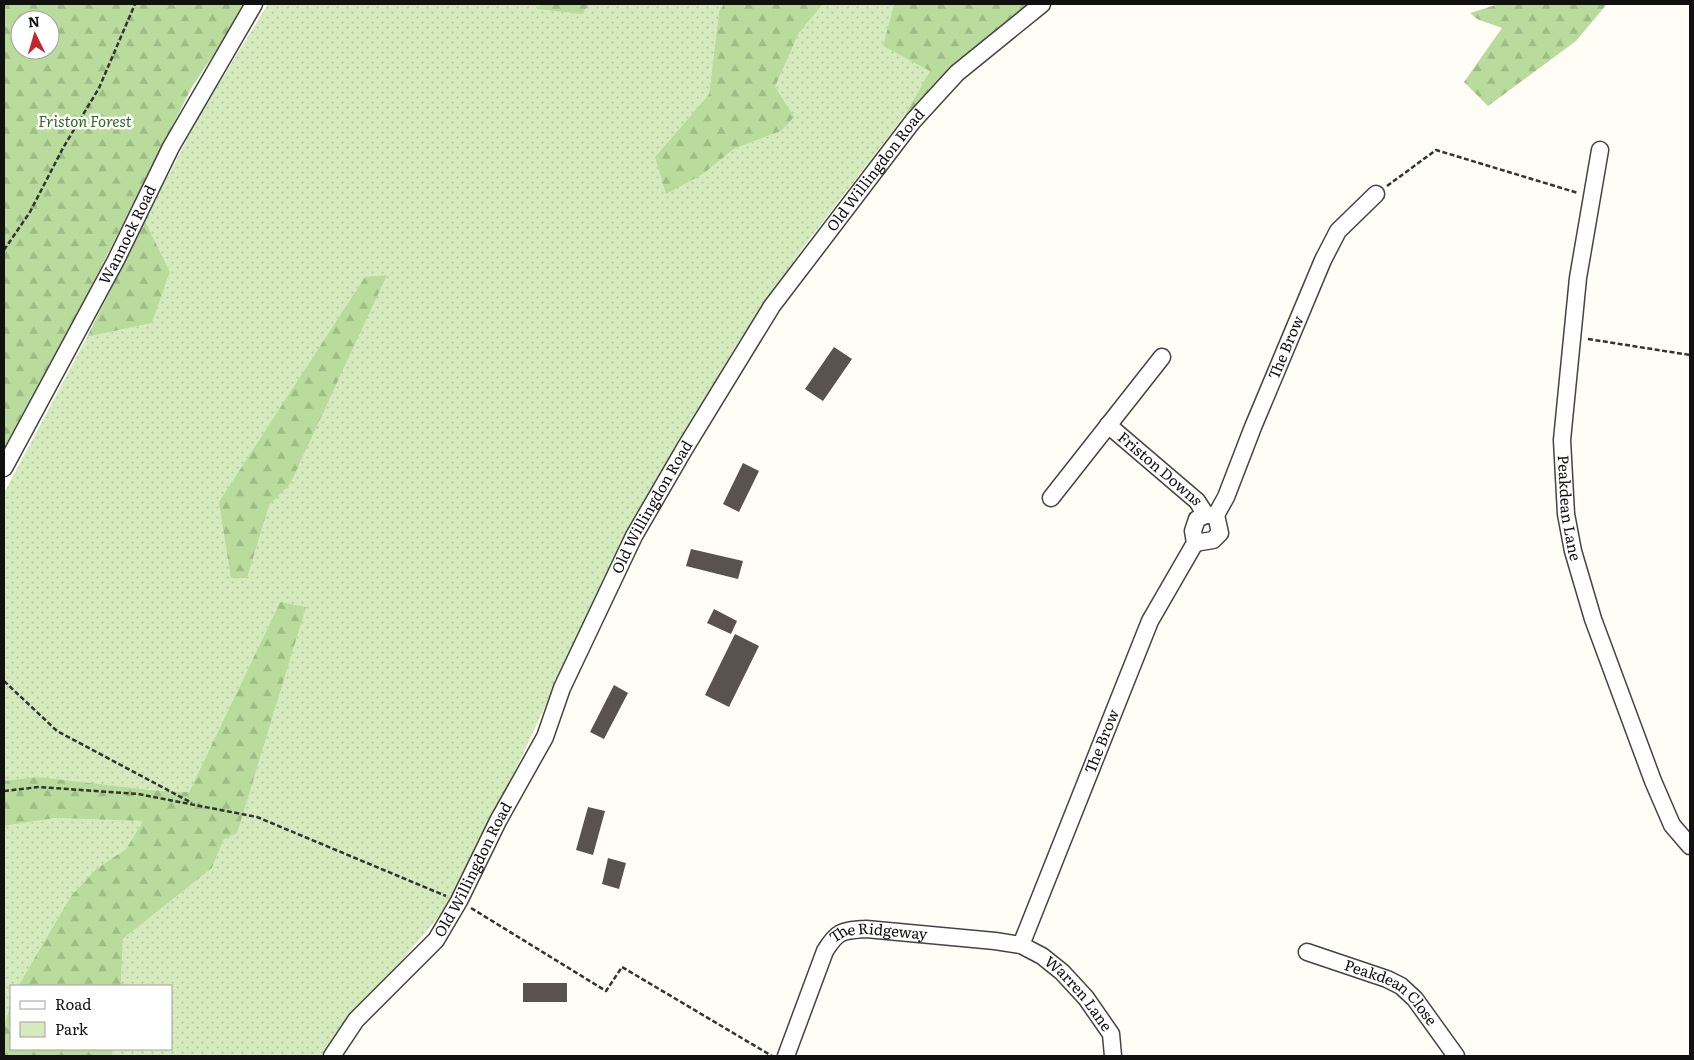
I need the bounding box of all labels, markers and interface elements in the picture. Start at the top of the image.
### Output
north arrow [10,10,60,60]
text: N [27,11,41,32]
street label: Old Willingdon Road [820,103,929,236]
park label: Friston Forest [38,109,132,132]
street label: Wannock Road [92,181,161,288]
street label: The Brow [1261,311,1309,383]
street label: Friston Downs [1113,425,1210,509]
street label: Old Willingdon Road [605,435,697,577]
street label: Peakdean Lane [1553,454,1588,564]
street label: The Brow [1077,705,1124,777]
street label: Old Willingdon Road [427,797,517,941]
street label: The Ridgeway [824,916,929,948]
street label: Warren Lane [1040,949,1119,1036]
street label: Peakdean Close [1342,952,1444,1030]
legend [10,985,172,1050]
text: Road [55,992,91,1015]
text: Park [55,1017,89,1040]

